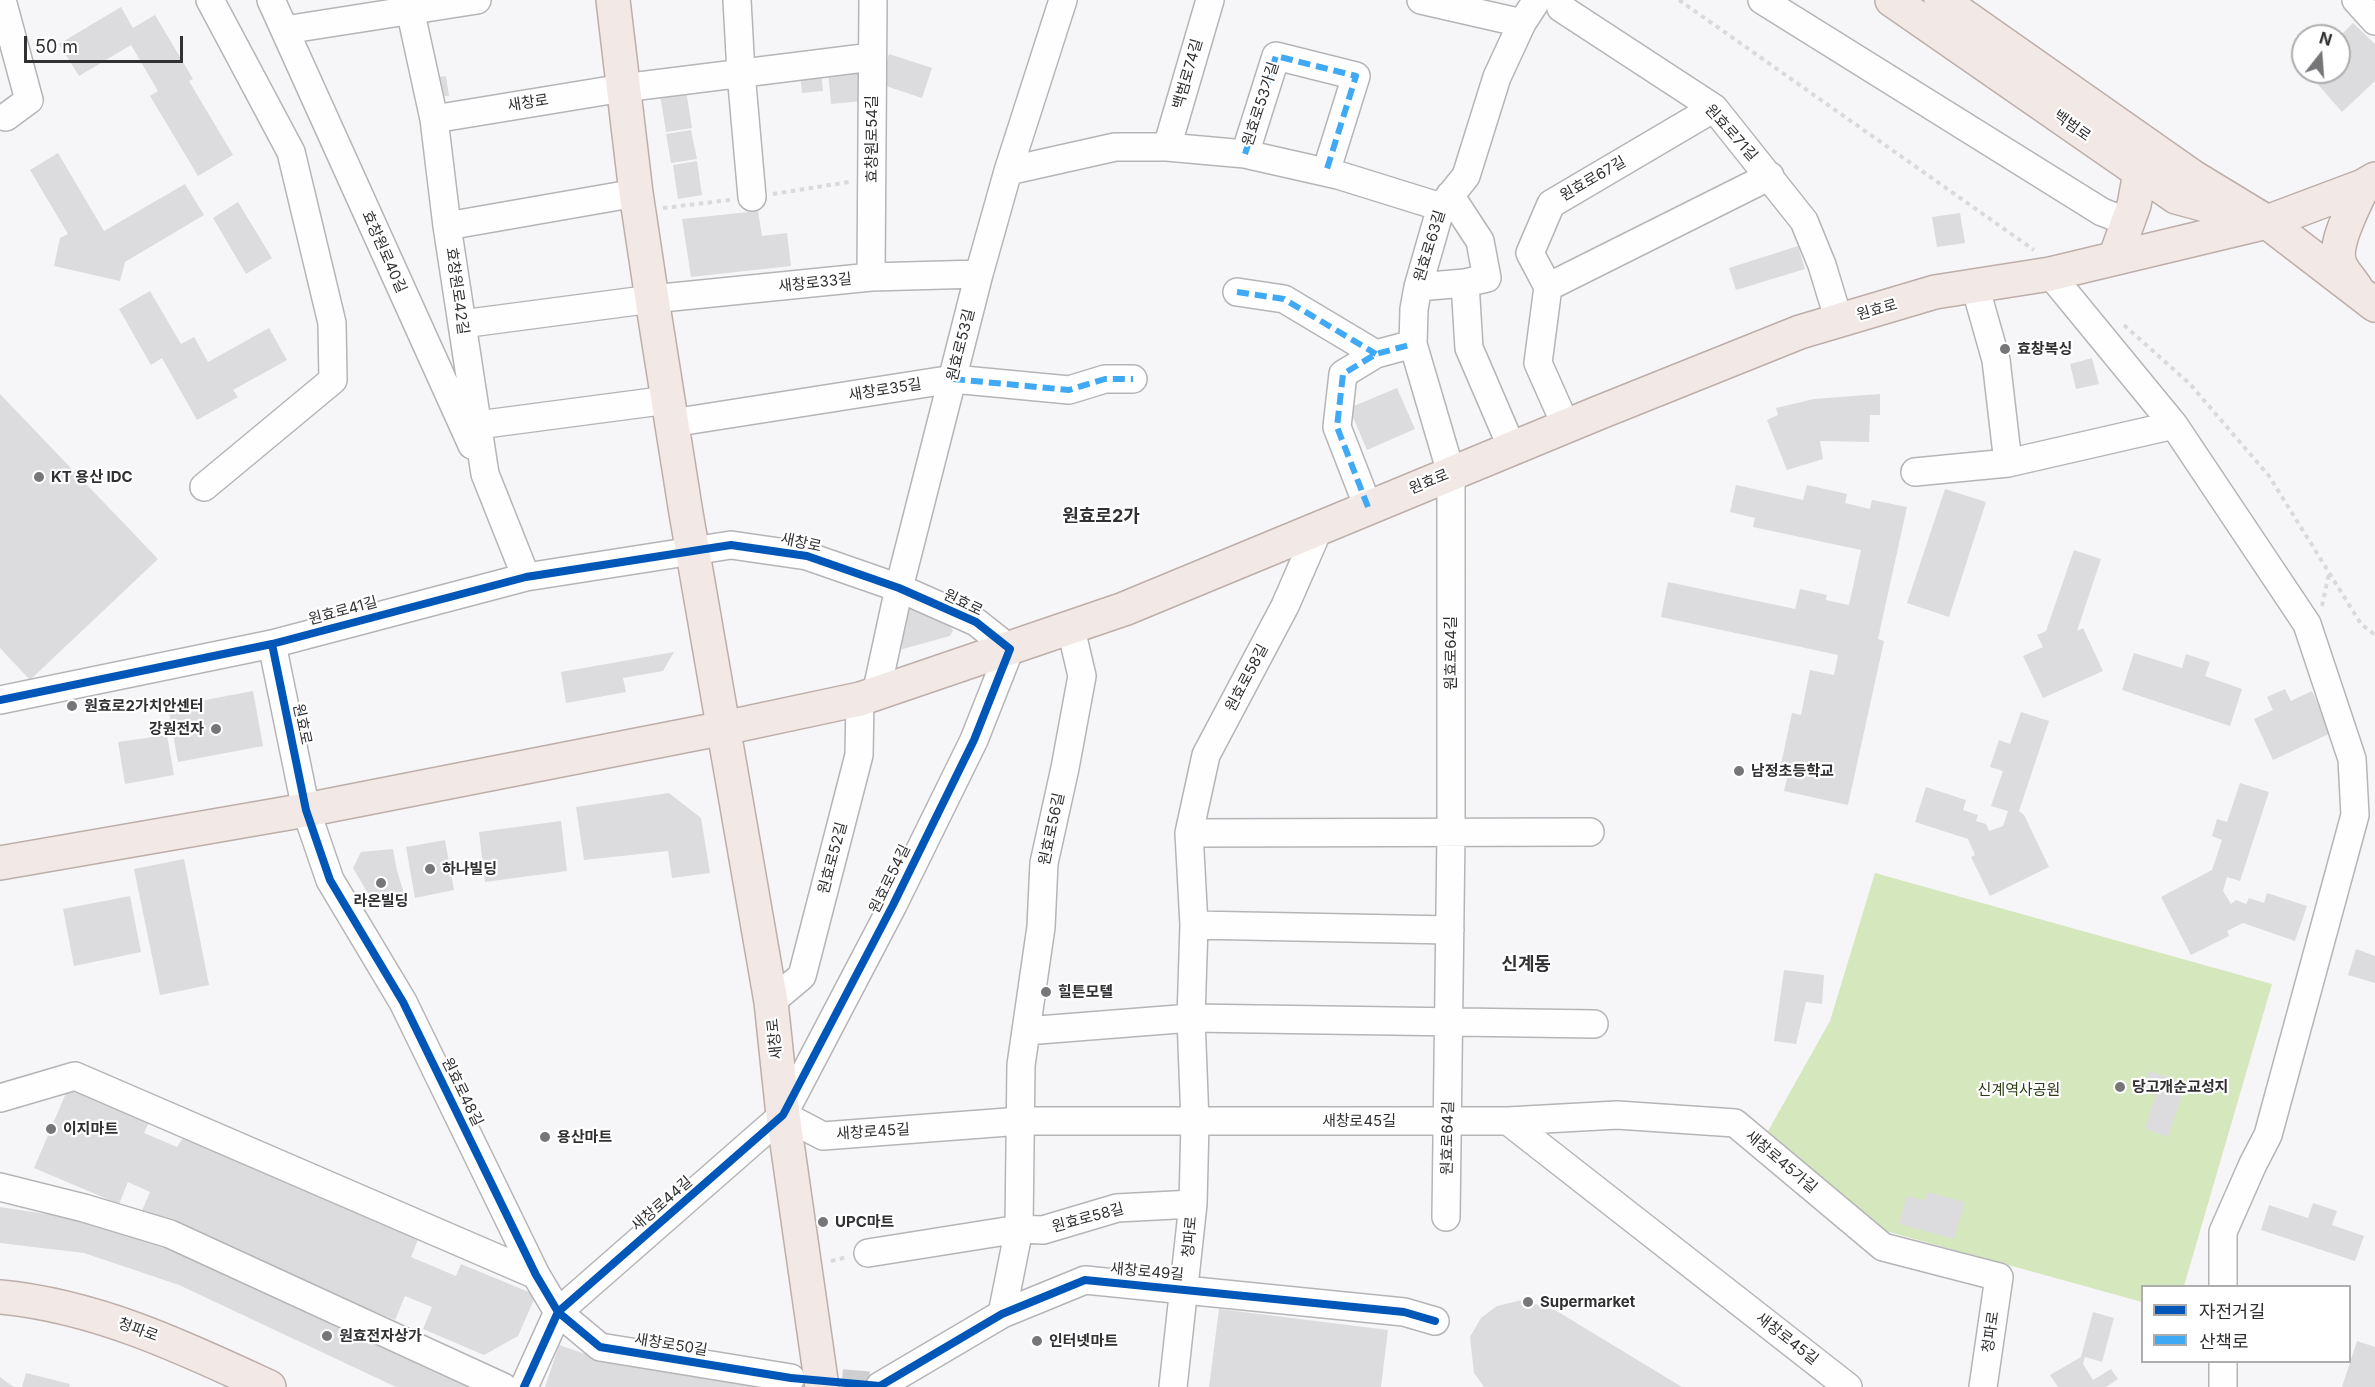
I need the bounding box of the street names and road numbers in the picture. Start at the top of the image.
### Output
street label: 백범로74길 [1169,37,1207,111]
street label: 원효로53가길 [1239,60,1283,148]
street label: 새창로 [506,91,550,115]
street label: 효창원로54길 [863,95,881,183]
street label: 원효로71길 [1701,101,1761,165]
street label: 백범로 [2050,107,2094,145]
street label: 원효로67길 [1557,153,1629,205]
street label: 효창원로40길 [358,208,410,296]
street label: 원효로63길 [1411,208,1449,284]
street label: 효창원로42길 [442,246,472,336]
street label: 새창로33길 [777,270,853,296]
street label: 원효로 [1855,296,1899,324]
street label: 원효로53길 [943,307,979,383]
street label: 새창로35길 [847,375,923,405]
street label: 원효로 [1406,466,1452,498]
street label: 새창로 [779,530,823,556]
street label: 원효로 [940,586,986,620]
street label: 원효로41길 [307,593,379,629]
street label: 원효로64길 [1442,616,1460,690]
street label: 원효로58길 [1222,641,1272,715]
street label: 원효로 [289,702,315,746]
street label: 원효로56길 [1036,791,1068,867]
street label: 원효로52길 [815,820,851,896]
street label: 원효로54길 [866,842,914,916]
street label: 새창로 [764,1017,786,1061]
street label: 원효로48길 [438,1055,486,1129]
street label: 원효로64길 [1438,1101,1458,1175]
street label: 새창로45길 [1322,1112,1396,1130]
street label: 새창로45길 [835,1120,911,1144]
street label: 새창로45가길 [1742,1127,1820,1197]
street label: 새창로44길 [628,1173,696,1235]
street label: 원효로58길 [1050,1200,1126,1236]
street label: 청파로 [1179,1216,1201,1258]
street label: 새창로49길 [1109,1260,1185,1284]
street label: 새창로45길 [1752,1309,1822,1369]
street label: 청파로 [1979,1310,2003,1354]
street label: 청파로 [115,1314,161,1346]
street label: 새창로50길 [633,1330,709,1360]

